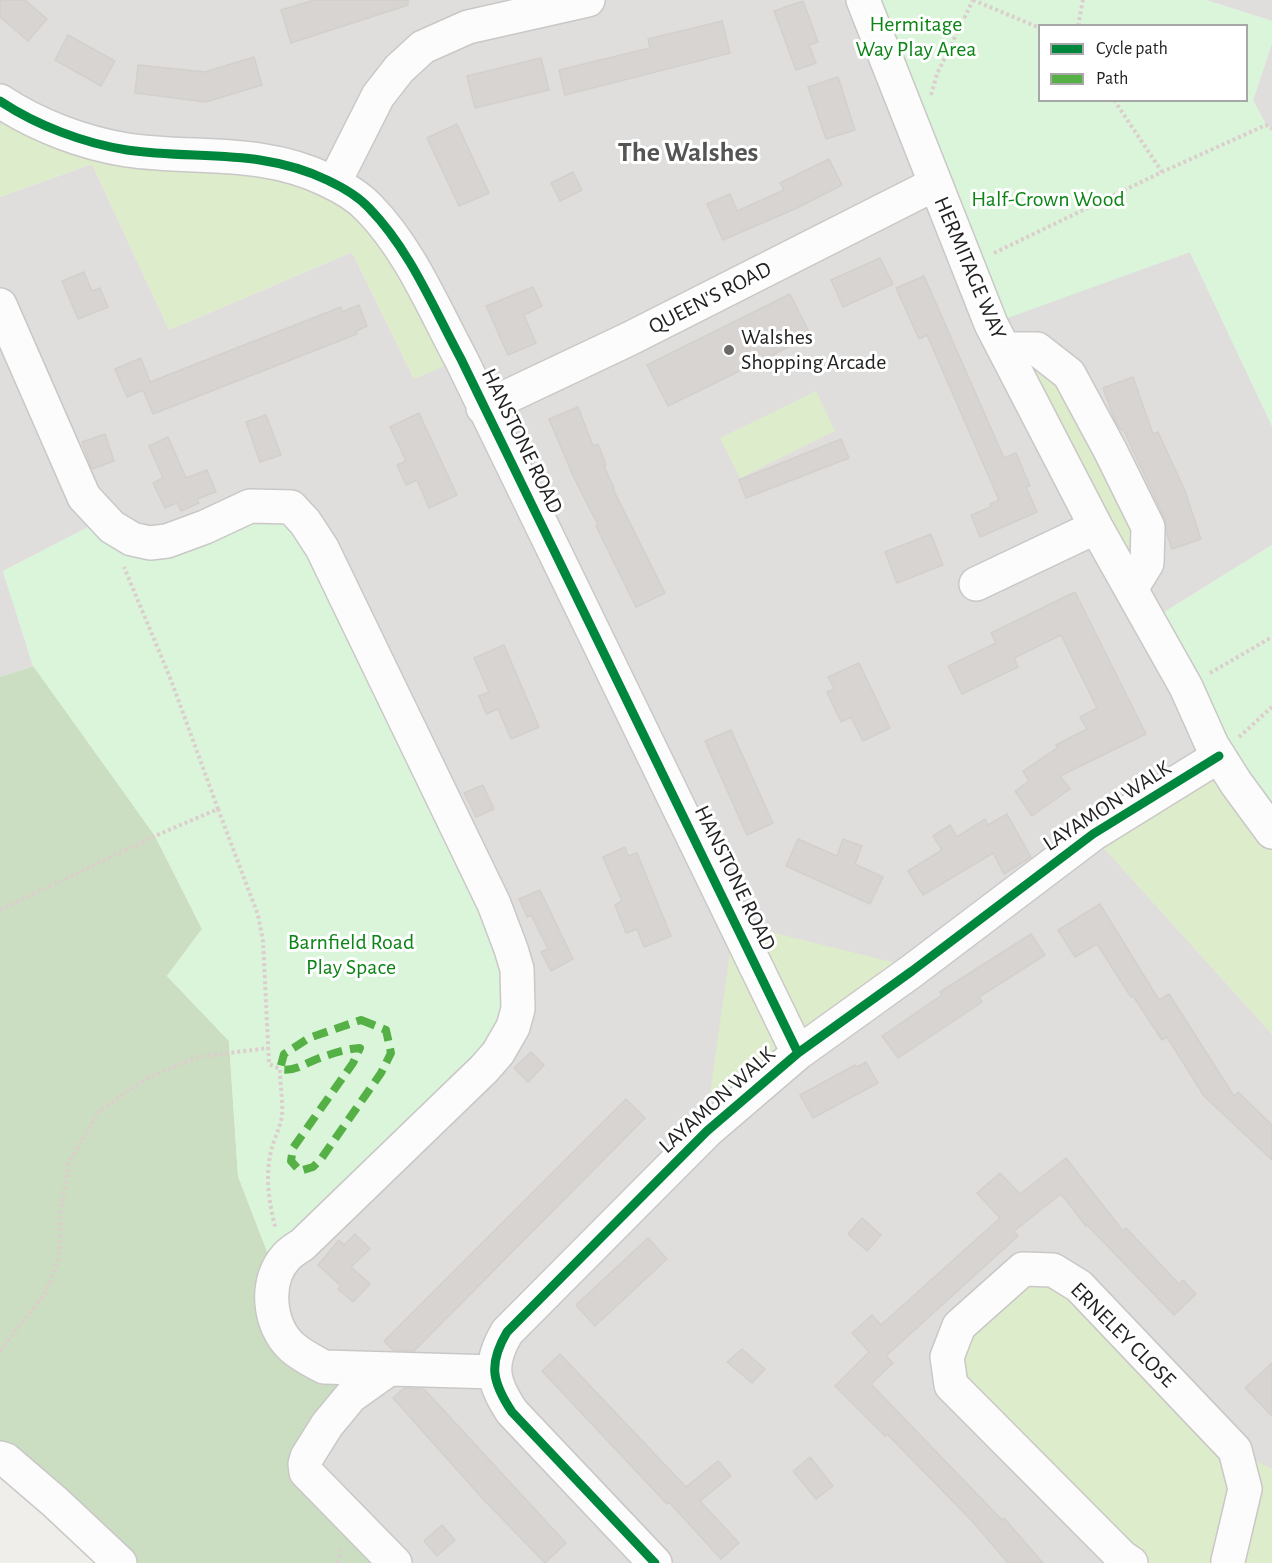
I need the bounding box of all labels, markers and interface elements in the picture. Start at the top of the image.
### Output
park label: Hermitage Way Play Area [855,11,977,62]
legend [1038,24,1248,102]
text: Cycle path [1096,40,1168,58]
text: Path [1096,70,1128,88]
district label: The Walshes [618,136,758,170]
park label: Half-Crown Wood [971,186,1125,212]
street label: HERMITAGE WAY [928,193,1012,343]
street label: QUEEN'S ROAD [644,256,776,340]
place label: Walshes Shopping Arcade [741,324,886,376]
marker: Walshes Shopping Arcade [722,343,736,357]
street label: HANSTONE ROAD [475,364,569,518]
street label: LAYAMON WALK [1038,755,1176,857]
street label: HANSTONE ROAD [688,801,782,955]
park label: Barnfield Road Play Space [288,929,414,980]
street label: LAYAMON WALK [653,1041,781,1159]
street label: ERNELEY CLOSE [1065,1277,1181,1393]

